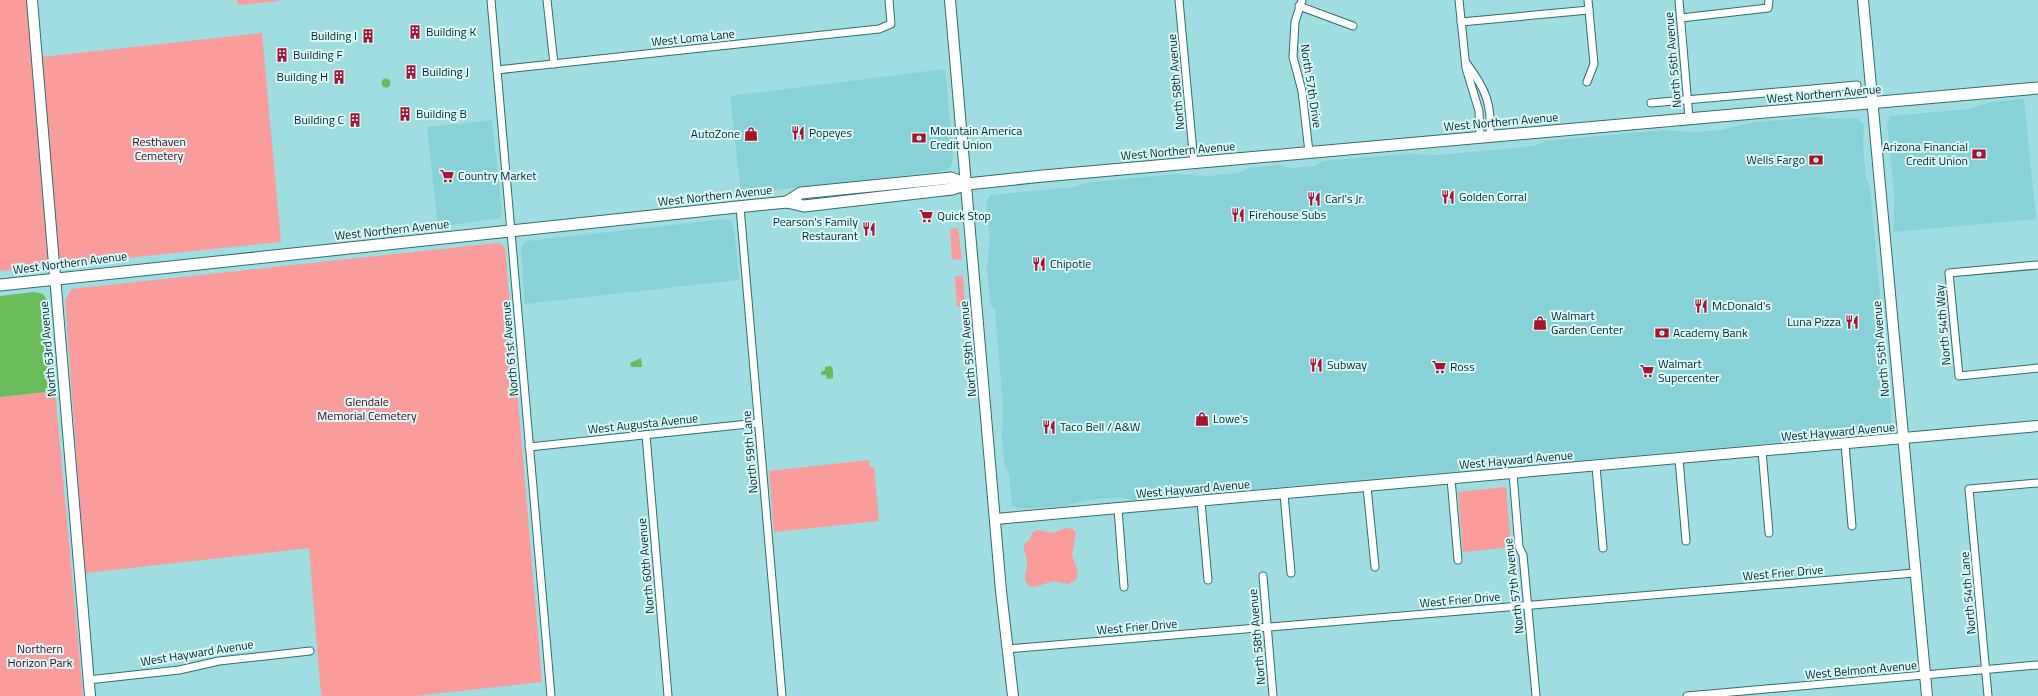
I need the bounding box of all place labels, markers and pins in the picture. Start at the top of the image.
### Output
place label: Building K [426,22,476,41]
building icon: Building K [407,24,423,40]
place label: Building I [311,26,357,45]
building icon: Building I [360,28,376,44]
place label: Building F [293,45,343,64]
building icon: Building F [274,47,290,63]
place label: Building J [422,62,469,81]
building icon: Building J [403,64,419,80]
place label: Building H [277,67,328,86]
building icon: Building H [331,69,347,85]
place label: Building B [416,104,467,123]
building icon: Building B [397,106,413,122]
place label: Building C [294,110,344,129]
building icon: Building C [347,112,363,128]
place label: Mountain America Credit Union [930,121,1022,154]
place label: Popeyes [809,123,852,142]
place label: AutoZone [691,124,740,143]
restaurant icon: Popeyes [790,125,806,141]
shop icon: AutoZone [743,126,759,142]
bank icon: Mountain America Credit Union [911,130,927,146]
place label: Arizona Financial Credit Union [1883,137,1968,170]
bank icon: Arizona Financial Credit Union [1971,146,1987,162]
place label: Wells Fargo [1746,150,1805,169]
bank icon: Wells Fargo [1808,152,1824,168]
place label: Country Market [458,166,537,185]
supermarket icon: Country Market [439,168,455,184]
place label: Golden Corral [1459,187,1527,206]
place label: Carl's Jr. [1325,189,1365,208]
restaurant icon: Golden Corral [1440,189,1456,205]
restaurant icon: Carl's Jr. [1306,191,1322,207]
place label: Firehouse Subs [1249,205,1327,224]
place label: Quick Stop [937,206,991,225]
restaurant icon: Firehouse Subs [1230,207,1246,223]
supermarket icon: Quick Stop [918,208,934,224]
place label: Pearson's Family Restaurant [773,212,859,245]
restaurant icon: Pearson's Family Restaurant [861,221,877,237]
place label: Chipotle [1050,254,1091,273]
restaurant icon: Chipotle [1031,256,1047,272]
place label: McDonald's [1712,296,1771,315]
restaurant icon: McDonald's [1693,298,1709,314]
place label: Walmart Garden Center [1551,306,1623,339]
place label: Luna Pizza [1787,312,1841,331]
restaurant icon: Luna Pizza [1844,314,1860,330]
shop icon: Walmart Garden Center [1532,315,1548,331]
place label: Academy Bank [1673,323,1748,342]
bank icon: Academy Bank [1654,325,1670,341]
place label: Walmart Supercenter [1658,354,1719,387]
place label: Subway [1327,355,1367,374]
restaurant icon: Subway [1308,357,1324,373]
place label: Ross [1450,357,1475,376]
supermarket icon: Ross [1431,359,1447,375]
supermarket icon: Walmart Supercenter [1639,363,1655,379]
place label: Lowe's [1213,409,1248,428]
shop icon: Lowe's [1194,411,1210,427]
place label: Taco Bell / A&W [1060,417,1141,436]
restaurant icon: Taco Bell / A&W [1041,419,1057,435]

